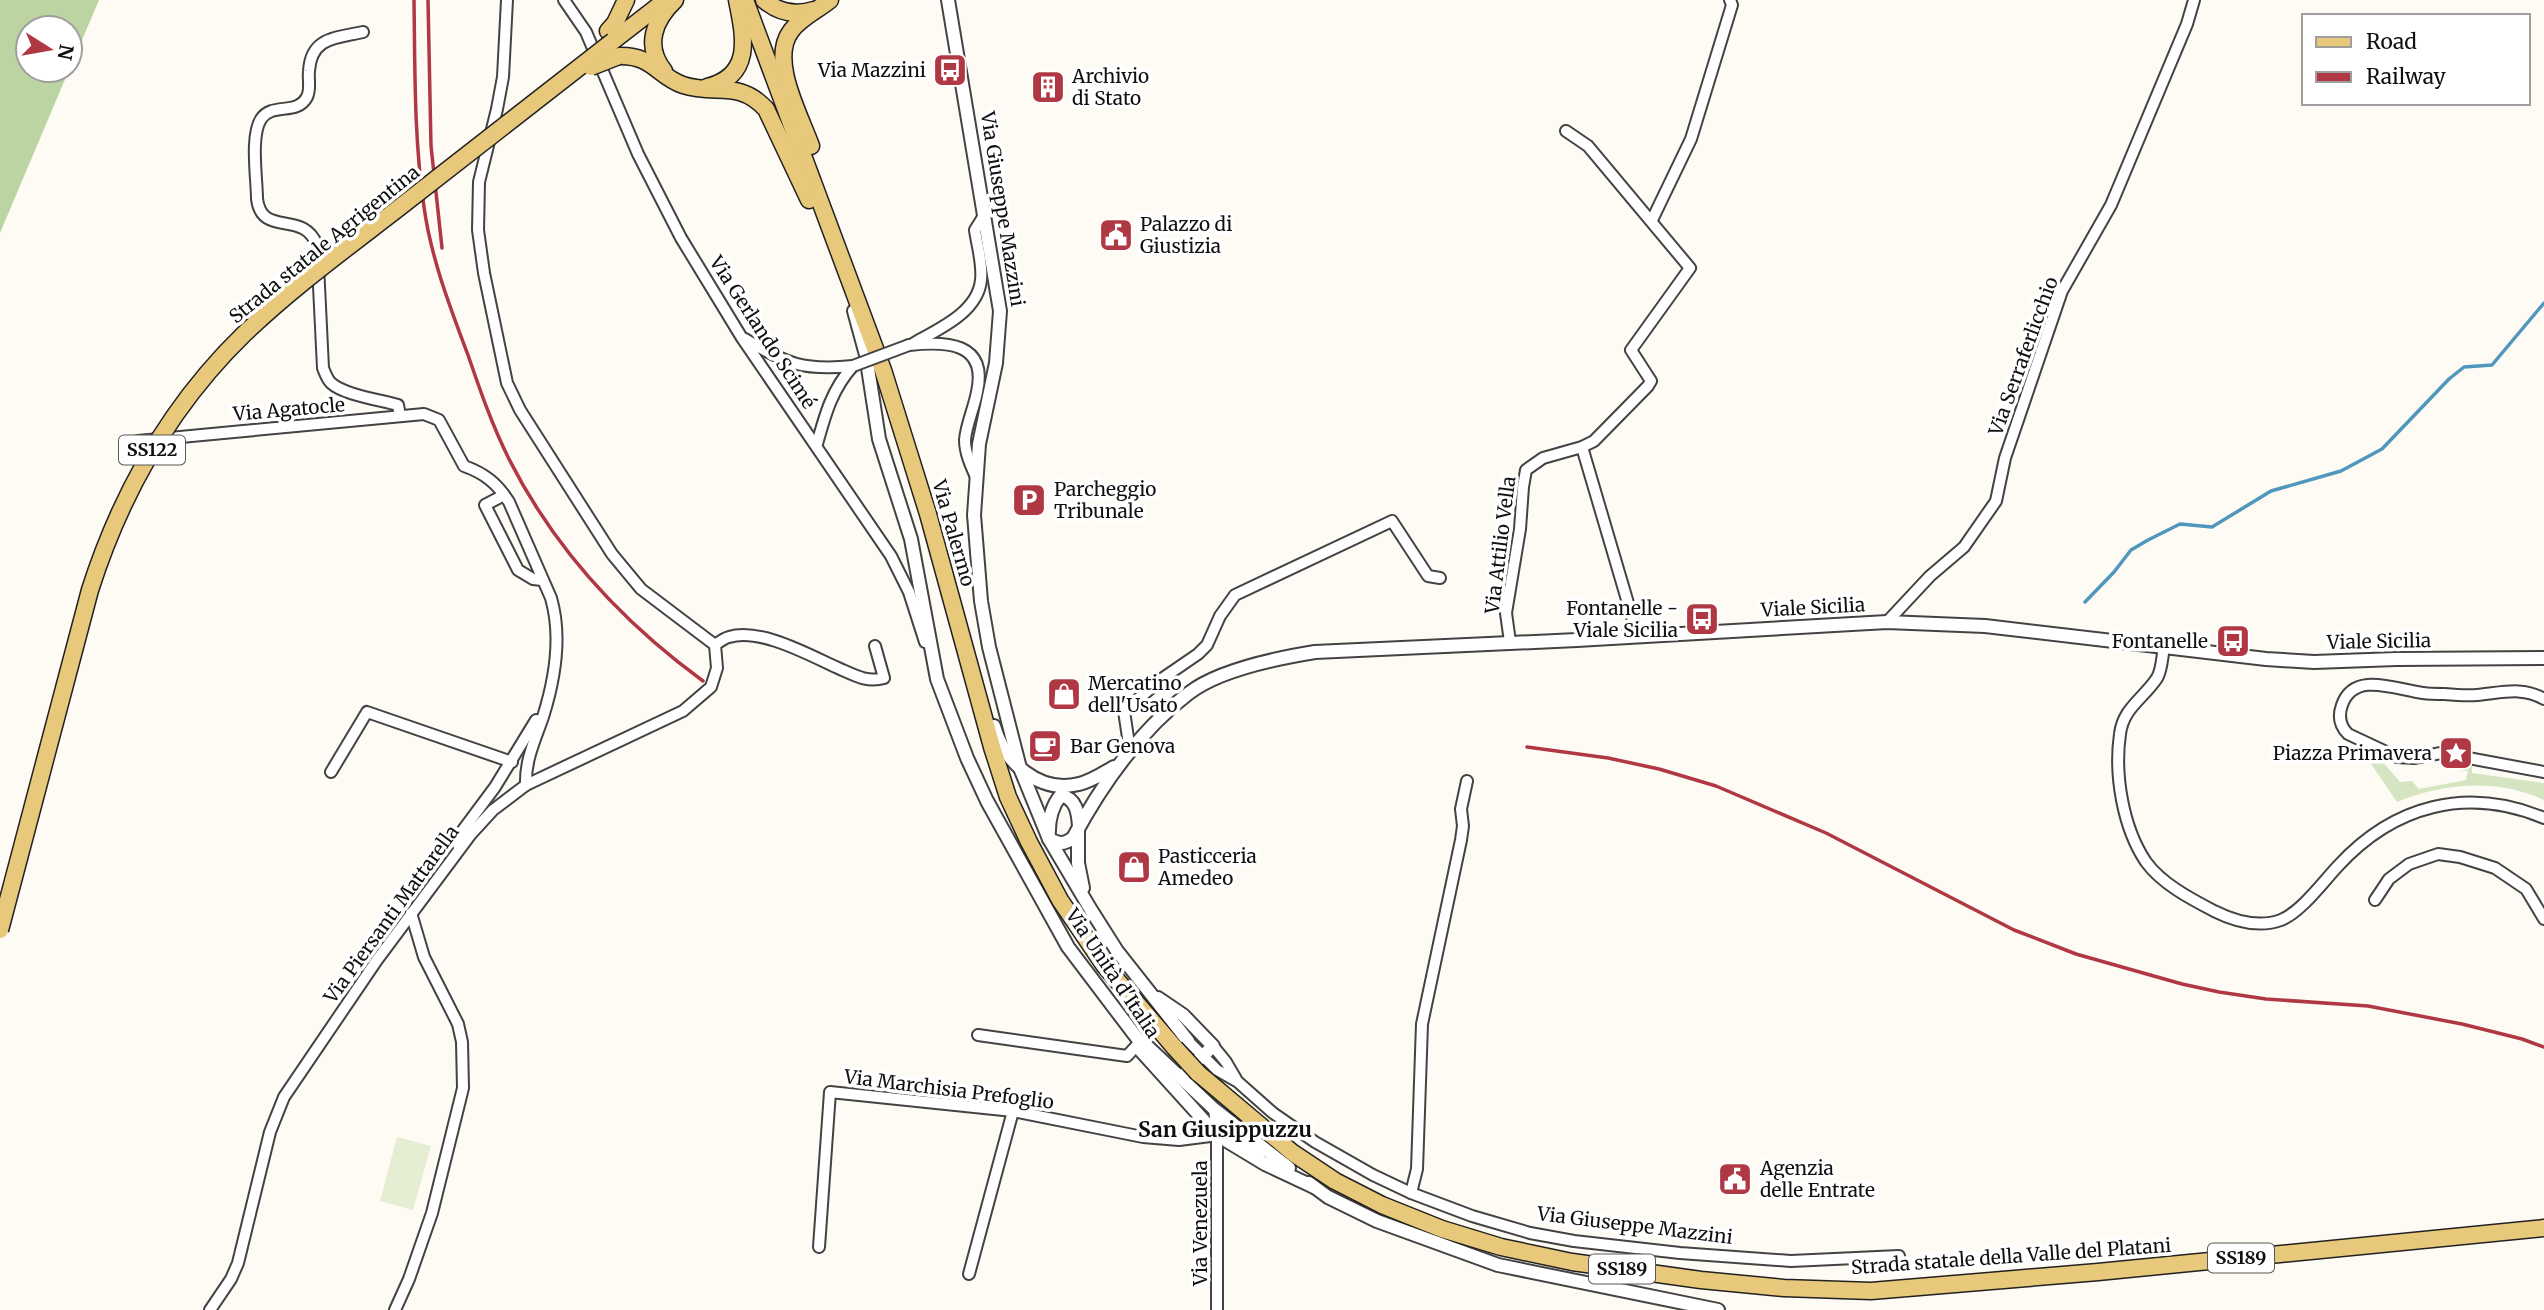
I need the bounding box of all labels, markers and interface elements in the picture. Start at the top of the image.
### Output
north arrow [14,14,84,84]
legend [2302,14,2530,105]
text: Road [2366,28,2417,55]
text: N [52,43,79,62]
bus stop icon: Via Mazzini [931,51,969,89]
place label: Via Mazzini [817,58,926,82]
text: Railway [2366,63,2447,90]
place label: Archivio di Stato [1071,64,1149,110]
building icon: Archivio di Stato [1029,68,1067,106]
street label: Via Giuseppe Mazzini [976,109,1030,308]
street label: Strada statale Agrigentina [224,160,424,328]
place label: Palazzo di Giustizia [1140,212,1232,258]
public building icon: Palazzo di Giustizia [1097,216,1135,254]
street label: Via Gerlando Scimé [704,250,821,413]
street label: Via Serraferlicchio [1983,273,2063,440]
street label: Via Agatocle [231,392,346,426]
road number: SS122 [119,436,185,464]
street label: Via Attilio Vella [1480,475,1520,616]
street label: Via Palermo [927,476,981,589]
place label: Parcheggio Tribunale [1054,477,1156,523]
parking icon: Parcheggio Tribunale [1010,481,1048,519]
street label: Viale Sicilia [1759,592,1866,622]
place label: Fontanelle - Viale Sicilia [1566,596,1678,642]
bus stop icon: Fontanelle - Viale Sicilia [1683,600,1721,638]
bus stop icon: Fontanelle [2214,622,2252,660]
street label: Viale Sicilia [2326,628,2431,654]
place label: Fontanelle [2112,629,2208,653]
place label: Mercatino dell'Usato [1088,671,1182,717]
shop icon: Mercatino dell'Usato [1045,675,1083,713]
cafe icon: Bar Genova [1026,727,1064,765]
place label: Bar Genova [1070,734,1175,758]
place icon: Piazza Primavera [2437,734,2475,772]
place label: Piazza Primavera [2273,741,2432,765]
street label: Via Piersanti Mattarella [318,820,464,1009]
place label: Pasticceria Amedeo [1157,844,1257,890]
shop icon: Pasticceria Amedeo [1115,848,1153,886]
street label: Via Unità d'Italia [1060,903,1165,1042]
street label: Via Marchisia Prefoglio [842,1064,1055,1114]
district label: San Giusippuzzu [1138,1116,1312,1143]
place label: Agenzia delle Entrate [1759,1156,1875,1202]
street label: Via Venezuela [1188,1160,1212,1287]
public building icon: Agenzia delle Entrate [1716,1160,1754,1198]
street label: Via Giuseppe Mazzini [1535,1201,1734,1249]
street label: Strada statale della Valle del Platani [1850,1233,2172,1279]
road number: SS189 [2208,1244,2274,1273]
road number: SS189 [1589,1254,1655,1284]

